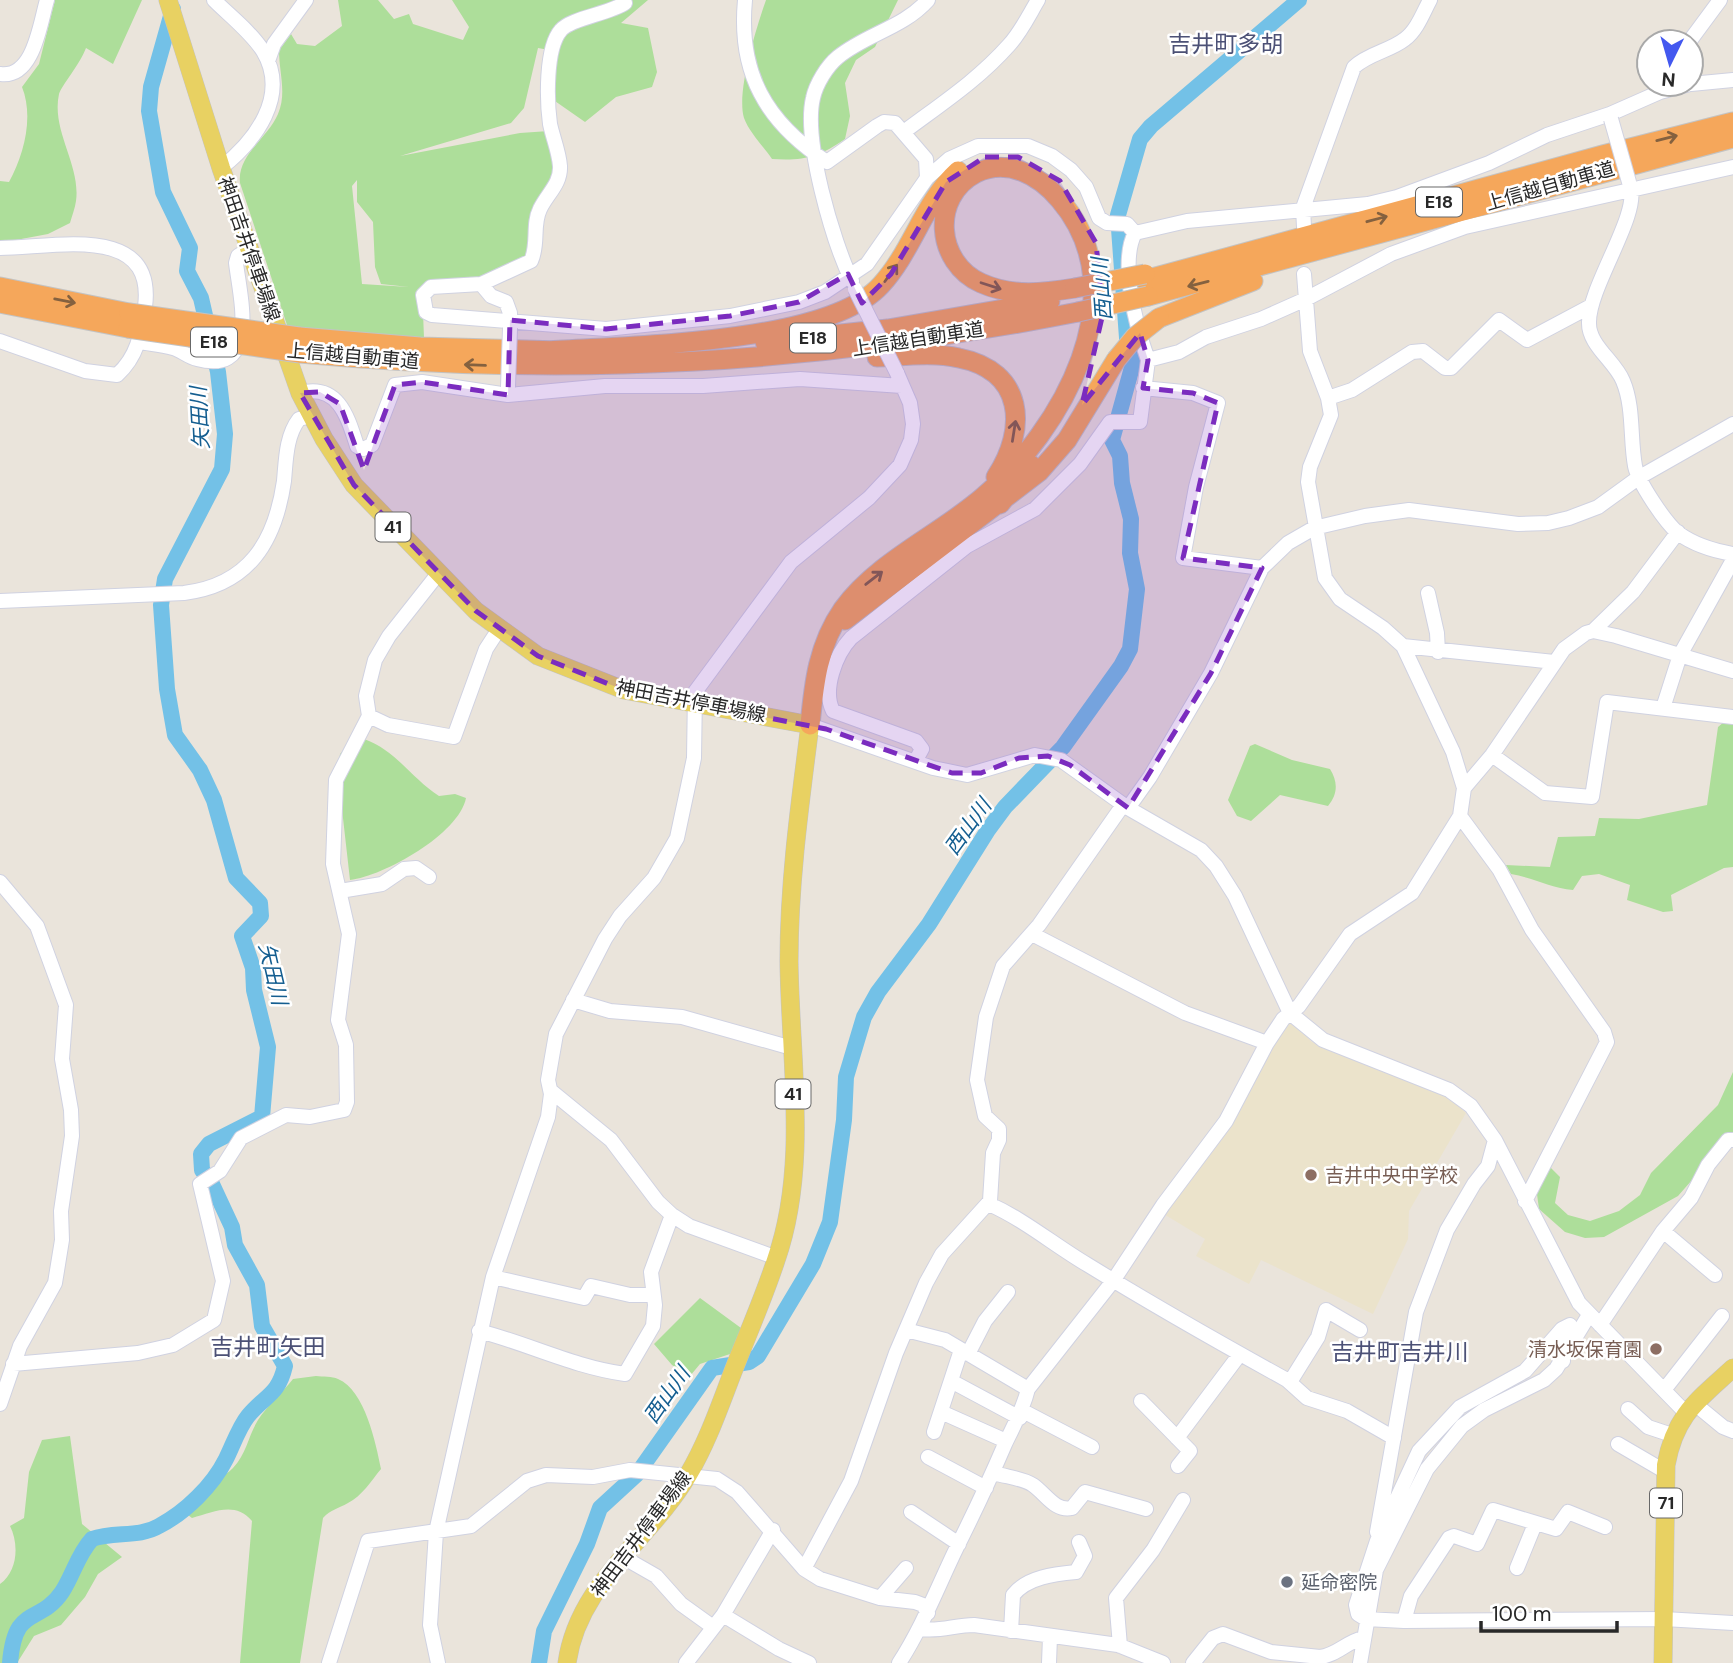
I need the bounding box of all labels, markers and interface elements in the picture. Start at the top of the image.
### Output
north arrow [1635,28,1705,98]
district label: 吉井町多胡 [1169,29,1284,59]
text: N [1661,66,1677,92]
one-way arrow [1655,131,1678,144]
street label: 上信越自動車道 [1483,156,1617,216]
street label: 神田吉井停車場線 [212,173,286,325]
road number: E18 [1416,188,1462,216]
one-way arrow [1366,211,1388,224]
water label: 西山川 [1086,255,1118,321]
one-way arrow [883,264,898,283]
one-way arrow [1187,277,1210,291]
one-way arrow [979,281,1001,293]
one-way arrow [53,294,76,308]
street label: 上信越自動車道 [850,316,986,362]
road number: E18 [790,324,836,352]
road number: E18 [191,328,237,356]
street label: 上信越自動車道 [286,338,420,374]
one-way arrow [463,358,486,371]
water label: 矢田川 [184,384,216,450]
one-way arrow [1008,420,1021,443]
road number: 41 [376,512,410,542]
one-way arrow [864,571,882,586]
street label: 神田吉井停車場線 [614,674,768,728]
water label: 西山川 [938,792,999,861]
water label: 矢田川 [252,940,294,1010]
road number: 41 [776,1079,810,1108]
place label: 吉井中央中学校 [1325,1163,1458,1188]
marker: 吉井中央中学校 [1303,1167,1319,1183]
district label: 吉井町矢田 [211,1332,326,1362]
district label: 吉井町吉井川 [1331,1337,1469,1367]
place label: 清水坂保育園 [1528,1337,1642,1362]
marker: 清水坂保育園 [1648,1341,1664,1357]
water label: 西山川 [637,1360,698,1429]
street label: 神田吉井停車場線 [585,1466,697,1602]
road number: 71 [1650,1488,1682,1518]
place label: 延命密院 [1301,1570,1377,1595]
marker: 延命密院 [1279,1574,1295,1590]
scale bar [1481,1590,1618,1634]
text: 100 m [1492,1600,1552,1628]

